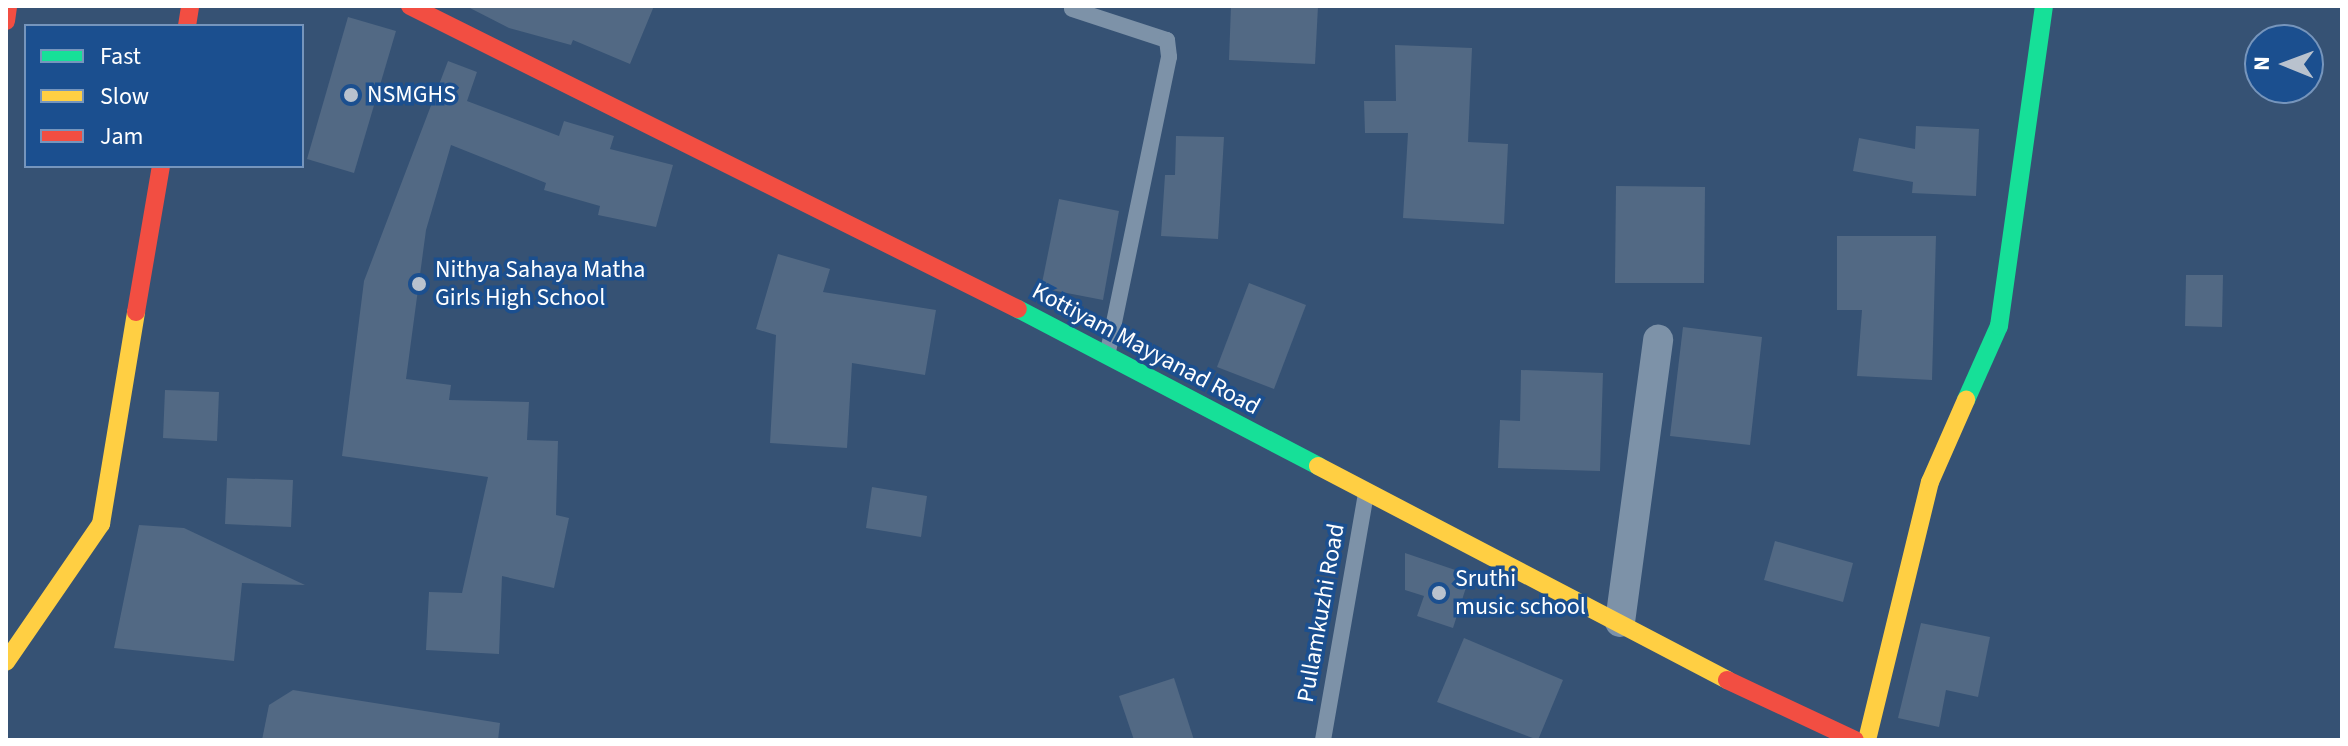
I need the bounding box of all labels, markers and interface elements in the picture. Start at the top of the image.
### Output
legend [24,24,304,168]
north arrow [2244,24,2324,104]
text: Fast [100,39,141,74]
text: N [2246,56,2278,71]
text: Slow [100,79,149,114]
place label: NSMGHS [367,81,456,109]
marker: NSMGHS [342,86,360,104]
text: Jam [100,119,144,154]
place label: Nithya Sahaya Matha Girls High School [435,256,645,312]
marker: Nithya Sahaya Matha Girls High School [410,275,428,293]
street label: Kottiyam Mayyanad Road [1027,277,1265,421]
street label: Pullamkuzhi Road [1291,521,1351,705]
place label: Sruthi music school [1455,565,1586,621]
marker: Sruthi music school [1430,584,1448,602]

